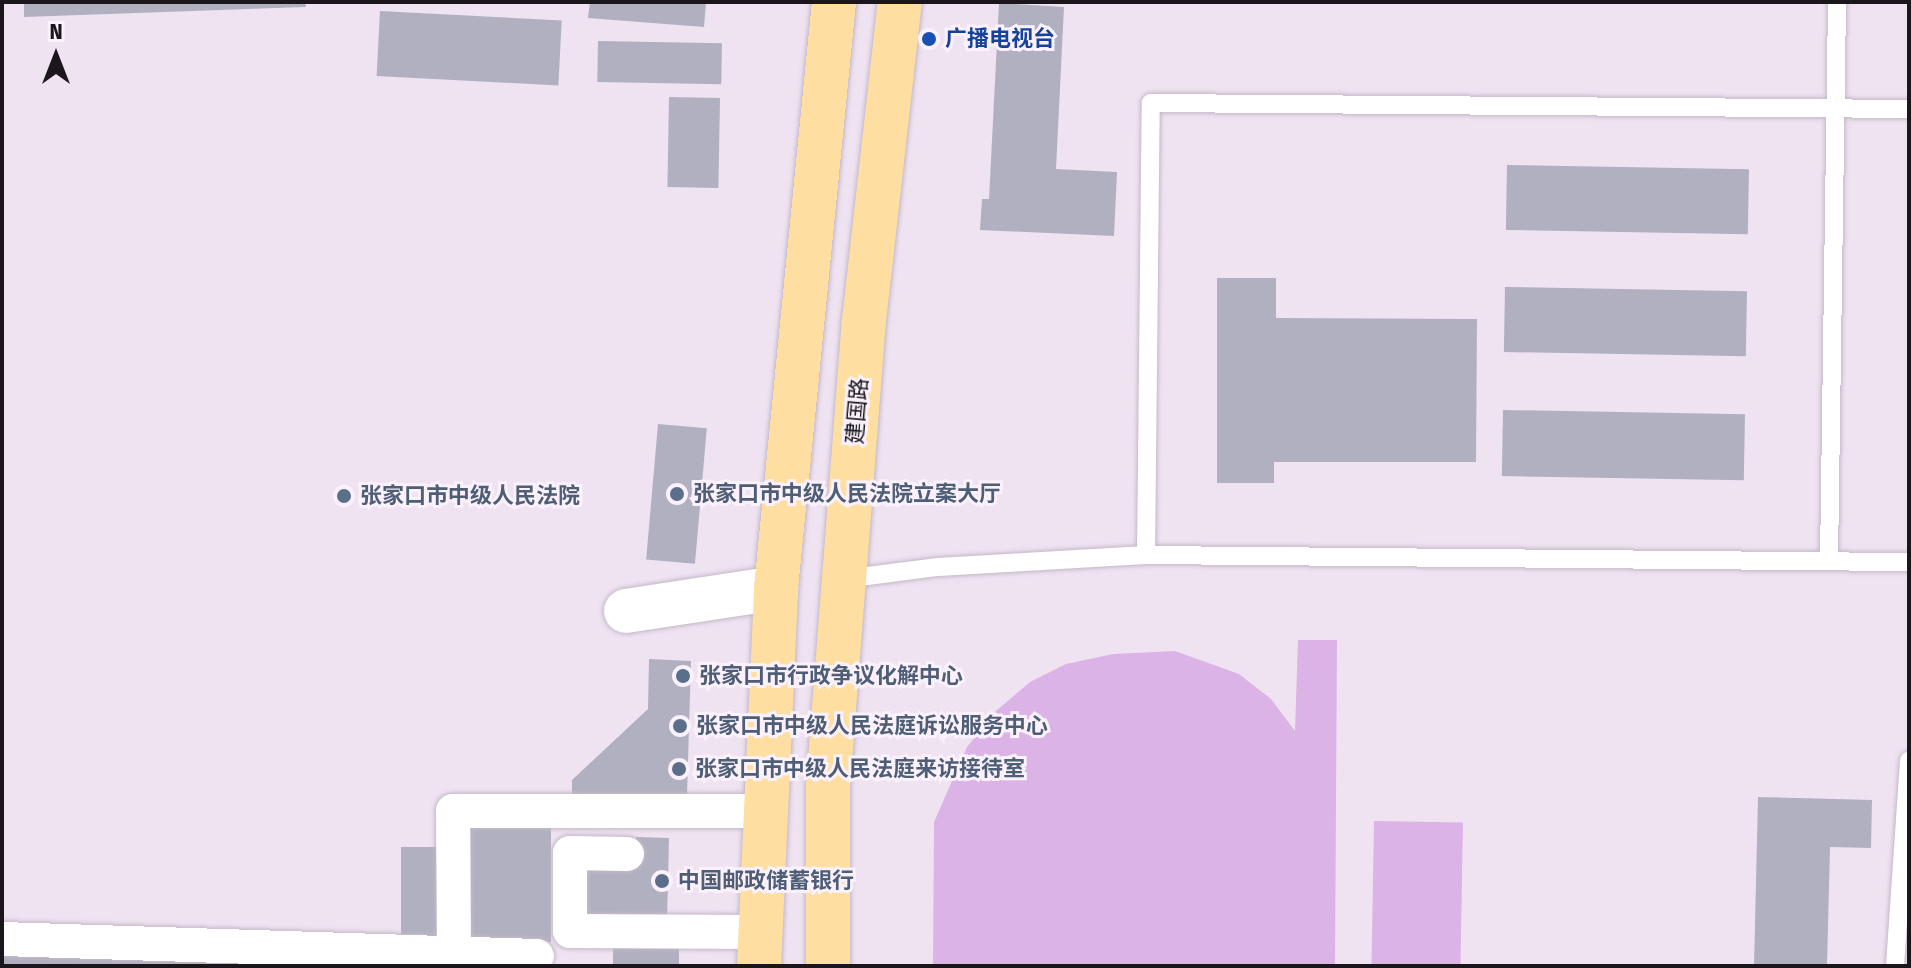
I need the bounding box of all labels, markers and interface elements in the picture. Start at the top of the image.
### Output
north arrow [16,16,96,96]
text: N [49,18,63,45]
place label: 广播电视台 [945,26,1055,52]
marker: 广播电视台 [920,30,938,48]
street label: 建国路 [841,377,873,445]
place label: 张家口市中级人民法院立案大厅 [693,481,1001,507]
place label: 张家口市中级人民法院 [360,483,580,509]
marker: 张家口市中级人民法院立案大厅 [668,485,686,503]
marker: 张家口市中级人民法院 [335,487,353,505]
place label: 张家口市行政争议化解中心 [699,663,963,689]
marker: 张家口市行政争议化解中心 [674,667,692,685]
place label: 张家口市中级人民法庭诉讼服务中心 [696,713,1048,739]
marker: 张家口市中级人民法庭诉讼服务中心 [671,717,689,735]
place label: 张家口市中级人民法庭来访接待室 [695,756,1025,782]
marker: 张家口市中级人民法庭来访接待室 [670,760,688,778]
place label: 中国邮政储蓄银行 [678,868,854,894]
marker: 中国邮政储蓄银行 [653,872,671,890]

